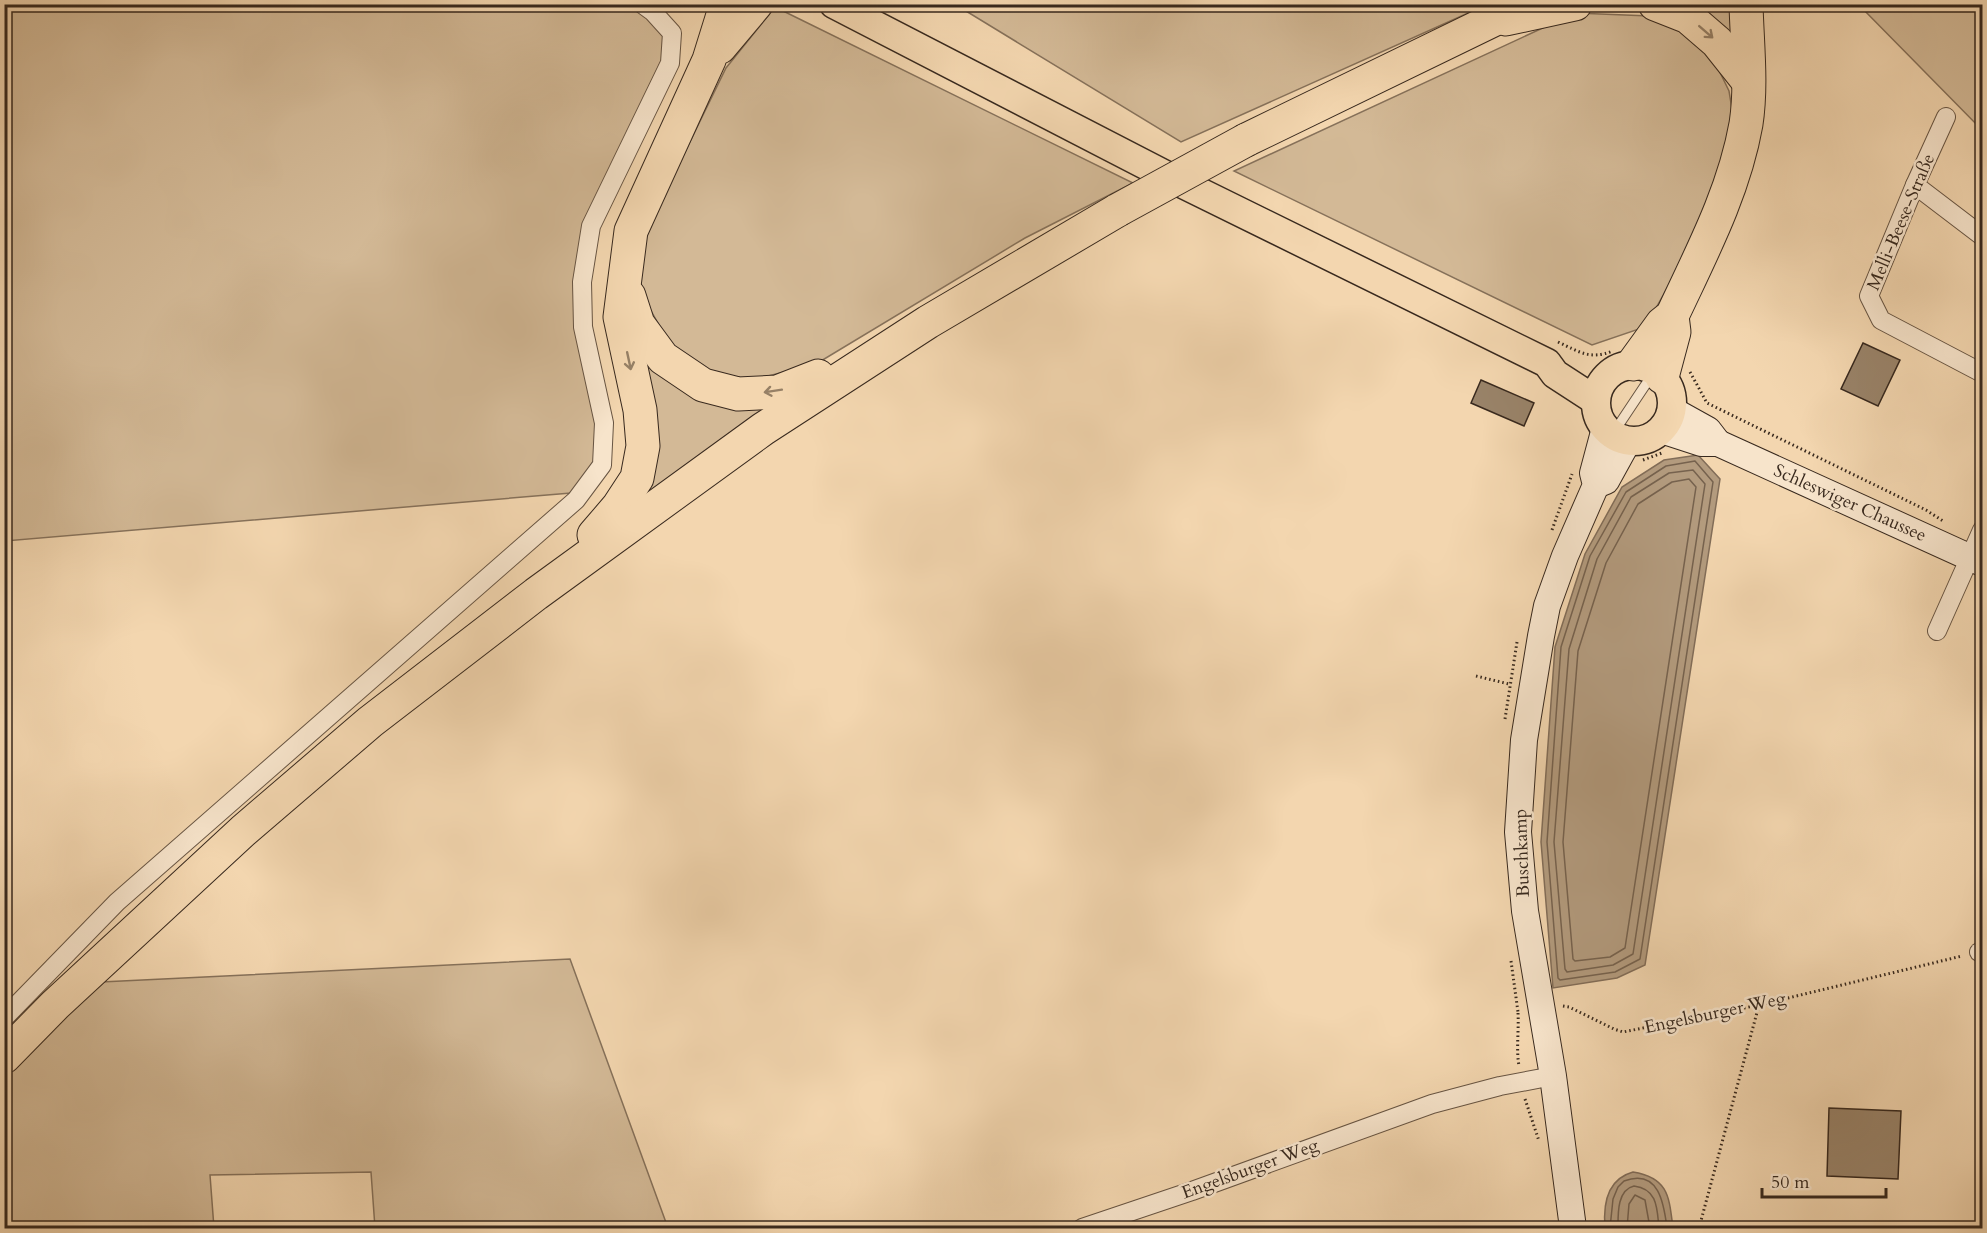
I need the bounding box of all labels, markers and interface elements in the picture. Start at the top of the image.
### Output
one-way arrow [1698,25,1713,39]
street label: Melli-Beese-Straße [1861,150,1941,294]
one-way arrow [624,351,635,370]
one-way arrow [764,386,784,397]
street label: Schleswiger Chaussee [1770,458,1930,548]
street label: Buschkamp [1508,808,1536,898]
street label: Engelsburger Weg [1642,986,1789,1040]
street label: Engelsburger Weg [1178,1132,1323,1205]
scale bar [1762,1161,1886,1199]
text: 50 m [1771,1170,1810,1195]

